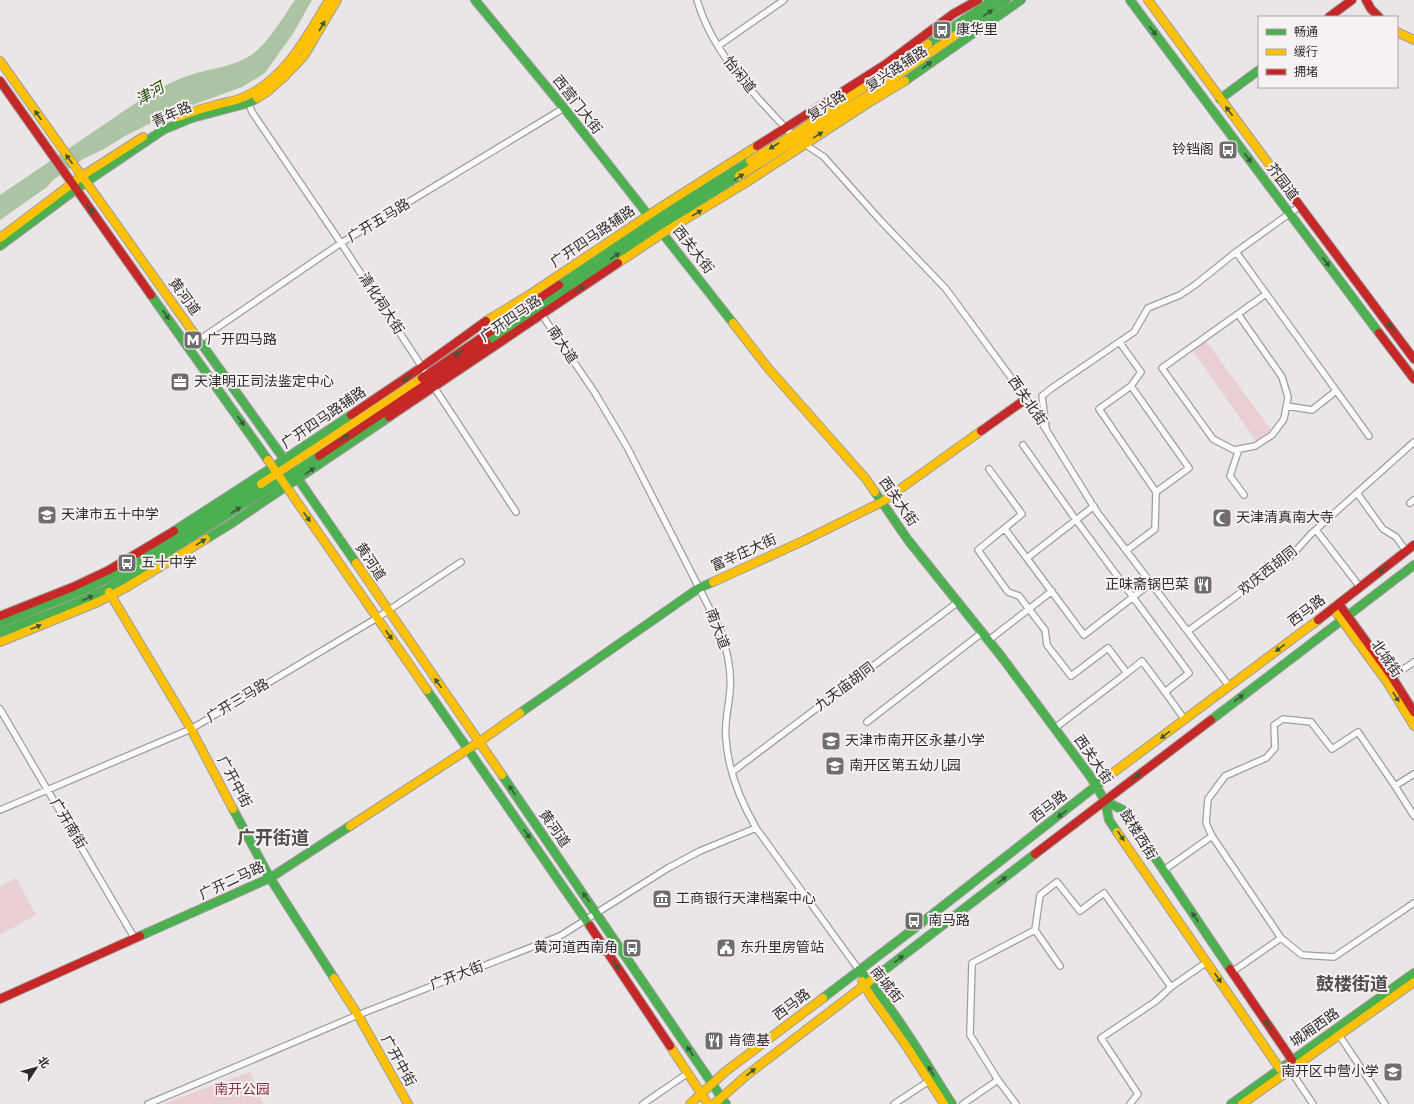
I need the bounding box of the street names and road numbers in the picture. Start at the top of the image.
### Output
street label: 复兴路辅路 [863,43,930,94]
street label: 怡闲道 [720,53,759,96]
street label: 西营门大街 [550,72,605,137]
street label: 复兴路 [805,88,848,123]
street label: 青年路 [150,99,194,130]
street label: 芥园道 [1264,160,1301,203]
street label: 广开五马路 [345,196,413,245]
street label: 广开四马路辅路 [548,203,638,270]
street label: 西关大街 [670,223,717,276]
street label: 清化祠大街 [356,270,408,337]
street label: 黄河道 [166,275,203,318]
street label: 广开四马路 [478,293,544,344]
street label: 南大道 [544,323,580,366]
street label: 西关北街 [1005,373,1050,428]
street label: 广开四马路辅路 [279,384,369,451]
street label: 西关大街 [876,474,921,529]
street label: 富辛庄大街 [709,531,779,574]
street label: 黄河道 [352,540,388,583]
street label: 欢庆西胡同 [1235,543,1300,598]
street label: 西马路 [1285,592,1328,629]
street label: 南大道 [703,607,732,651]
street label: 北城街 [1368,637,1405,680]
street label: 九天庙胡同 [812,660,877,714]
street label: 广开三马路 [204,676,272,725]
street label: 西关大街 [1071,732,1116,787]
street label: 广开中街 [215,754,254,810]
street label: 西马路 [1028,788,1070,825]
street label: 广开南街 [48,796,89,852]
street label: 黄河道 [536,807,573,850]
street label: 鼓楼西街 [1117,807,1160,862]
street label: 广开二马路 [197,859,267,902]
street label: 广开大街 [428,958,486,993]
street label: 南城街 [867,964,905,1006]
street label: 西马路 [770,986,813,1023]
street label: 城厢西路 [1287,1005,1342,1050]
street label: 广开中街 [378,1033,419,1089]

